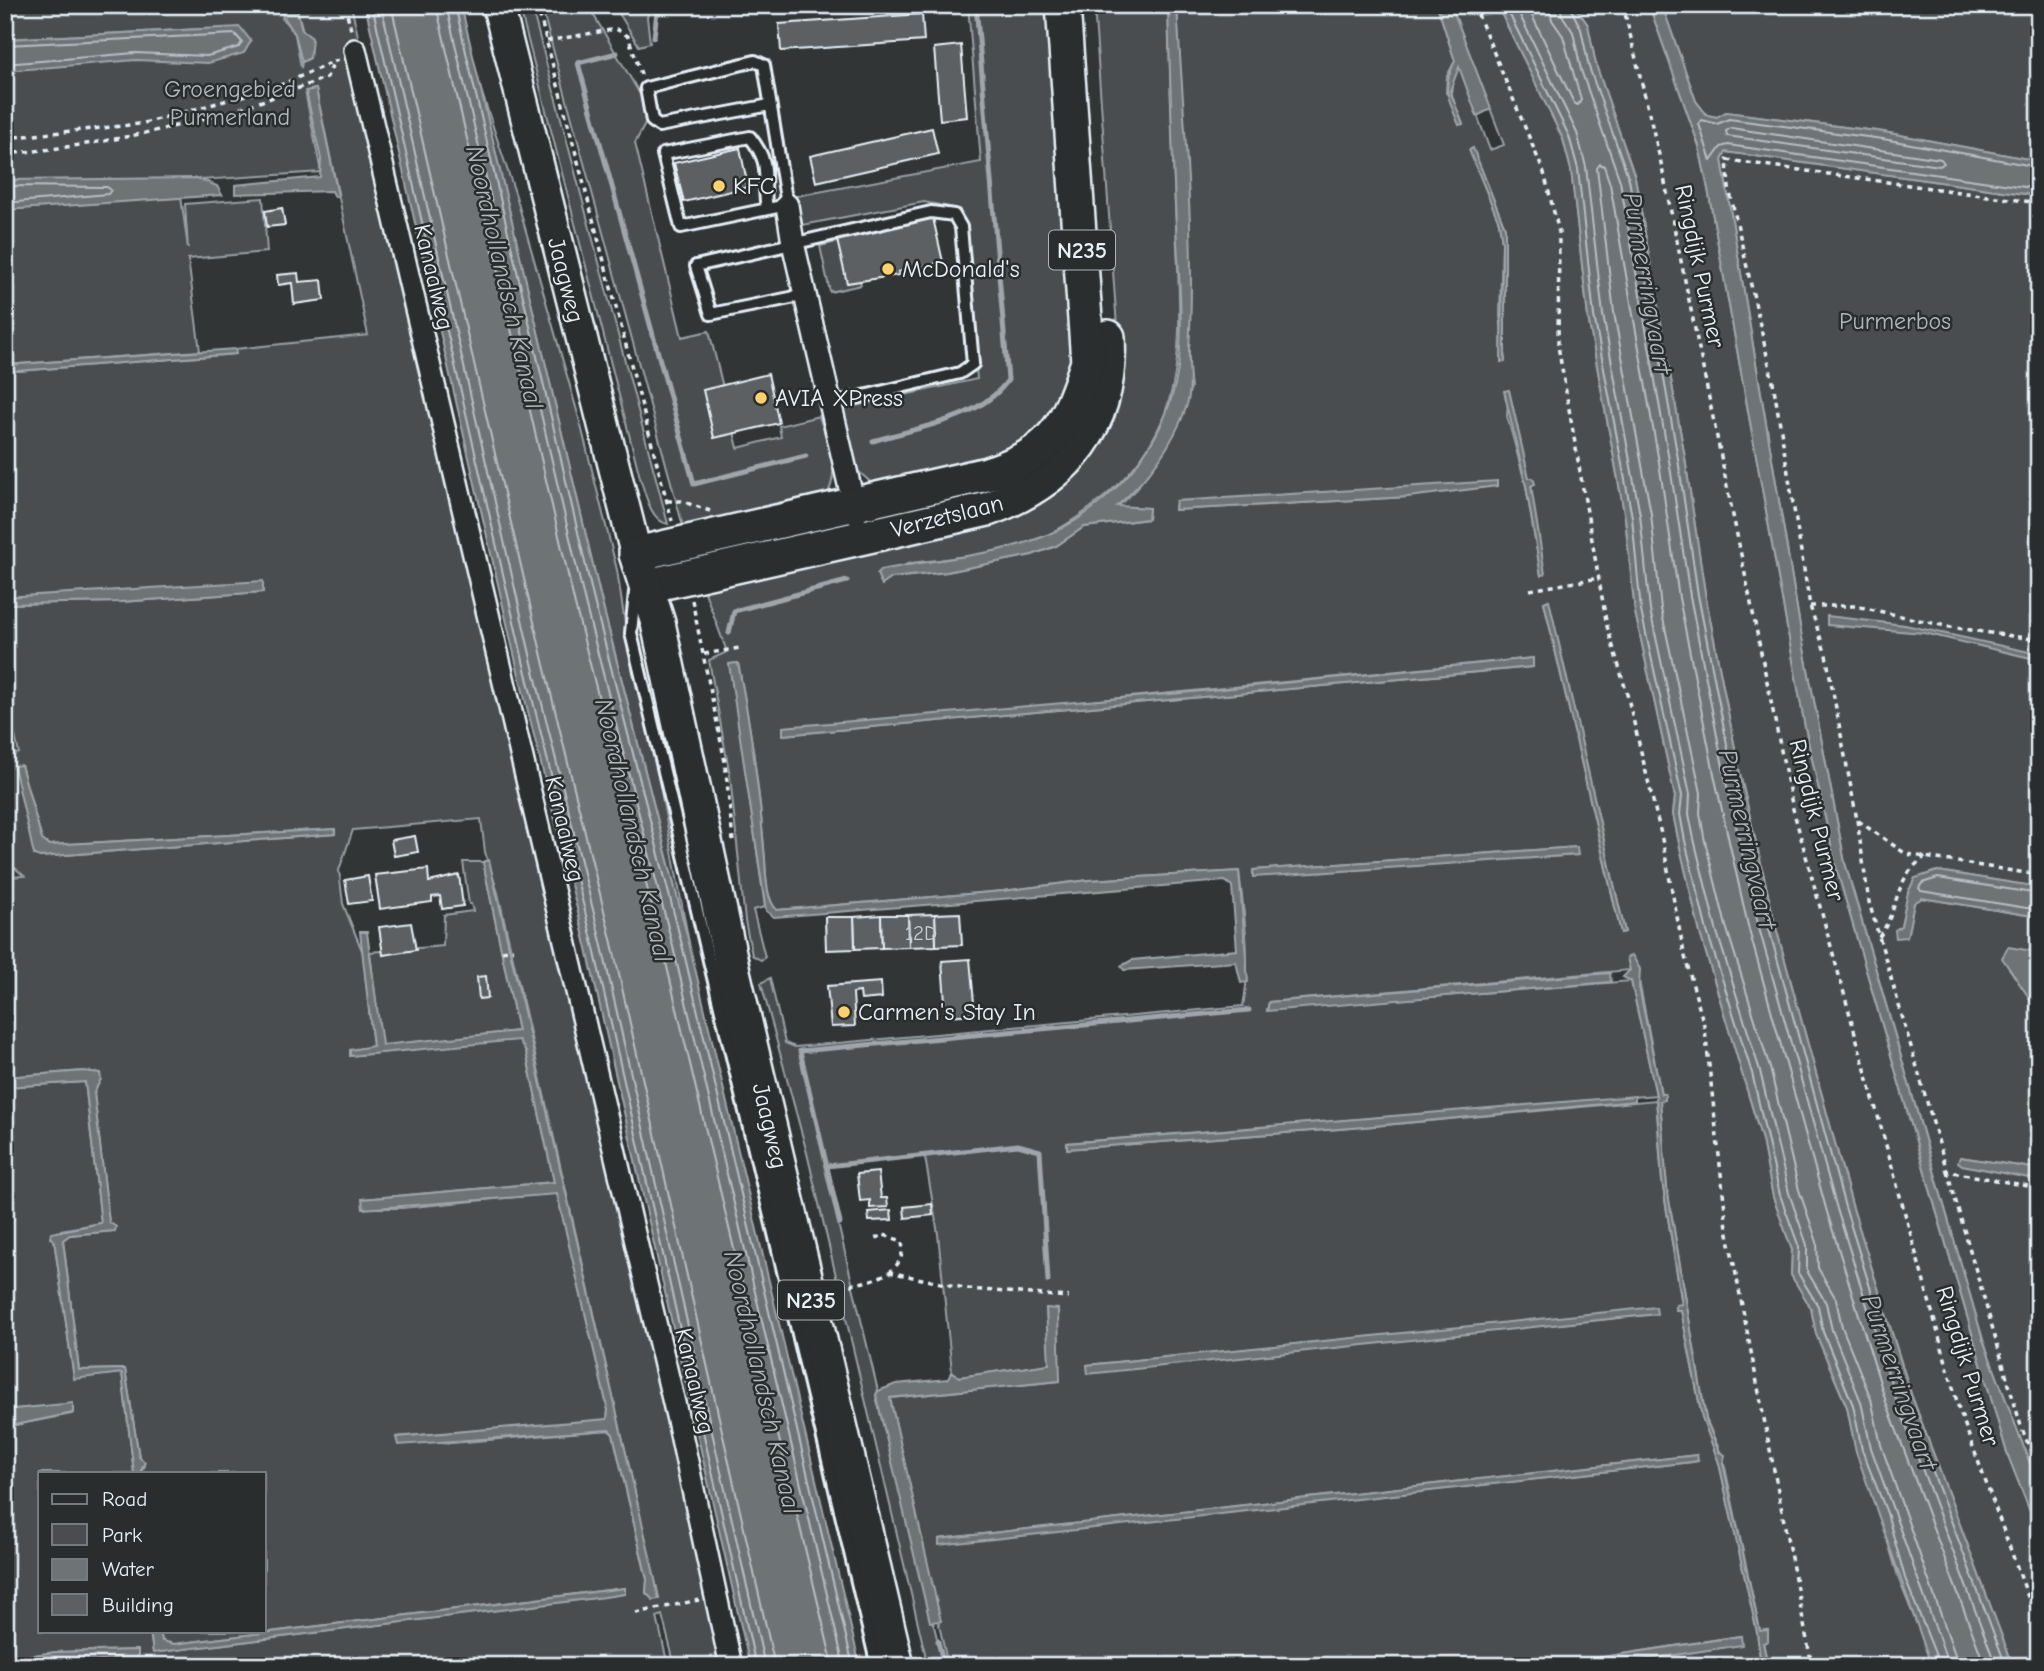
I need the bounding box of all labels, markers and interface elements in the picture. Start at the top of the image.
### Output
park label: Groengebied Purmerland [164,75,296,131]
water label: Noordhollandsch Kanaal [459,143,549,412]
place label: KFC [733,172,774,200]
marker: KFC [711,178,727,194]
street label: Ringdijk Purmer [1669,182,1731,350]
water label: Purmerringvaart [1616,190,1678,378]
street label: Kanaalweg [408,221,460,333]
road number: N235 [1049,230,1115,270]
street label: Jaagweg [542,234,590,326]
place label: McDonald's [902,255,1020,283]
marker: McDonald's [880,261,896,277]
park label: Purmerbos [1839,307,1951,335]
place label: AVIA XPress [775,384,903,412]
marker: AVIA XPress [753,390,769,406]
street label: Verzetslaan [888,489,1006,543]
water label: Noordhollandsch Kanaal [588,696,678,965]
street label: Ringdijk Purmer [1783,736,1851,904]
water label: Purmerringvaart [1712,746,1783,934]
street label: Kanaalweg [539,773,591,885]
house number: 12D [905,921,937,945]
place label: Carmen's Stay In [858,998,1036,1026]
marker: Carmen's Stay In [836,1004,852,1020]
street label: Jaagweg [747,1080,793,1172]
water label: Noordhollandsch Kanaal [717,1248,807,1517]
road number: N235 [778,1280,844,1320]
street label: Ringdijk Purmer [1930,1283,2006,1450]
water label: Purmerringvaart [1855,1291,1944,1476]
street label: Kanaalweg [669,1325,721,1437]
legend [38,1472,266,1632]
text: Road [102,1487,147,1511]
text: Park [102,1523,142,1547]
text: Water [102,1557,155,1581]
text: Building [102,1593,174,1617]

